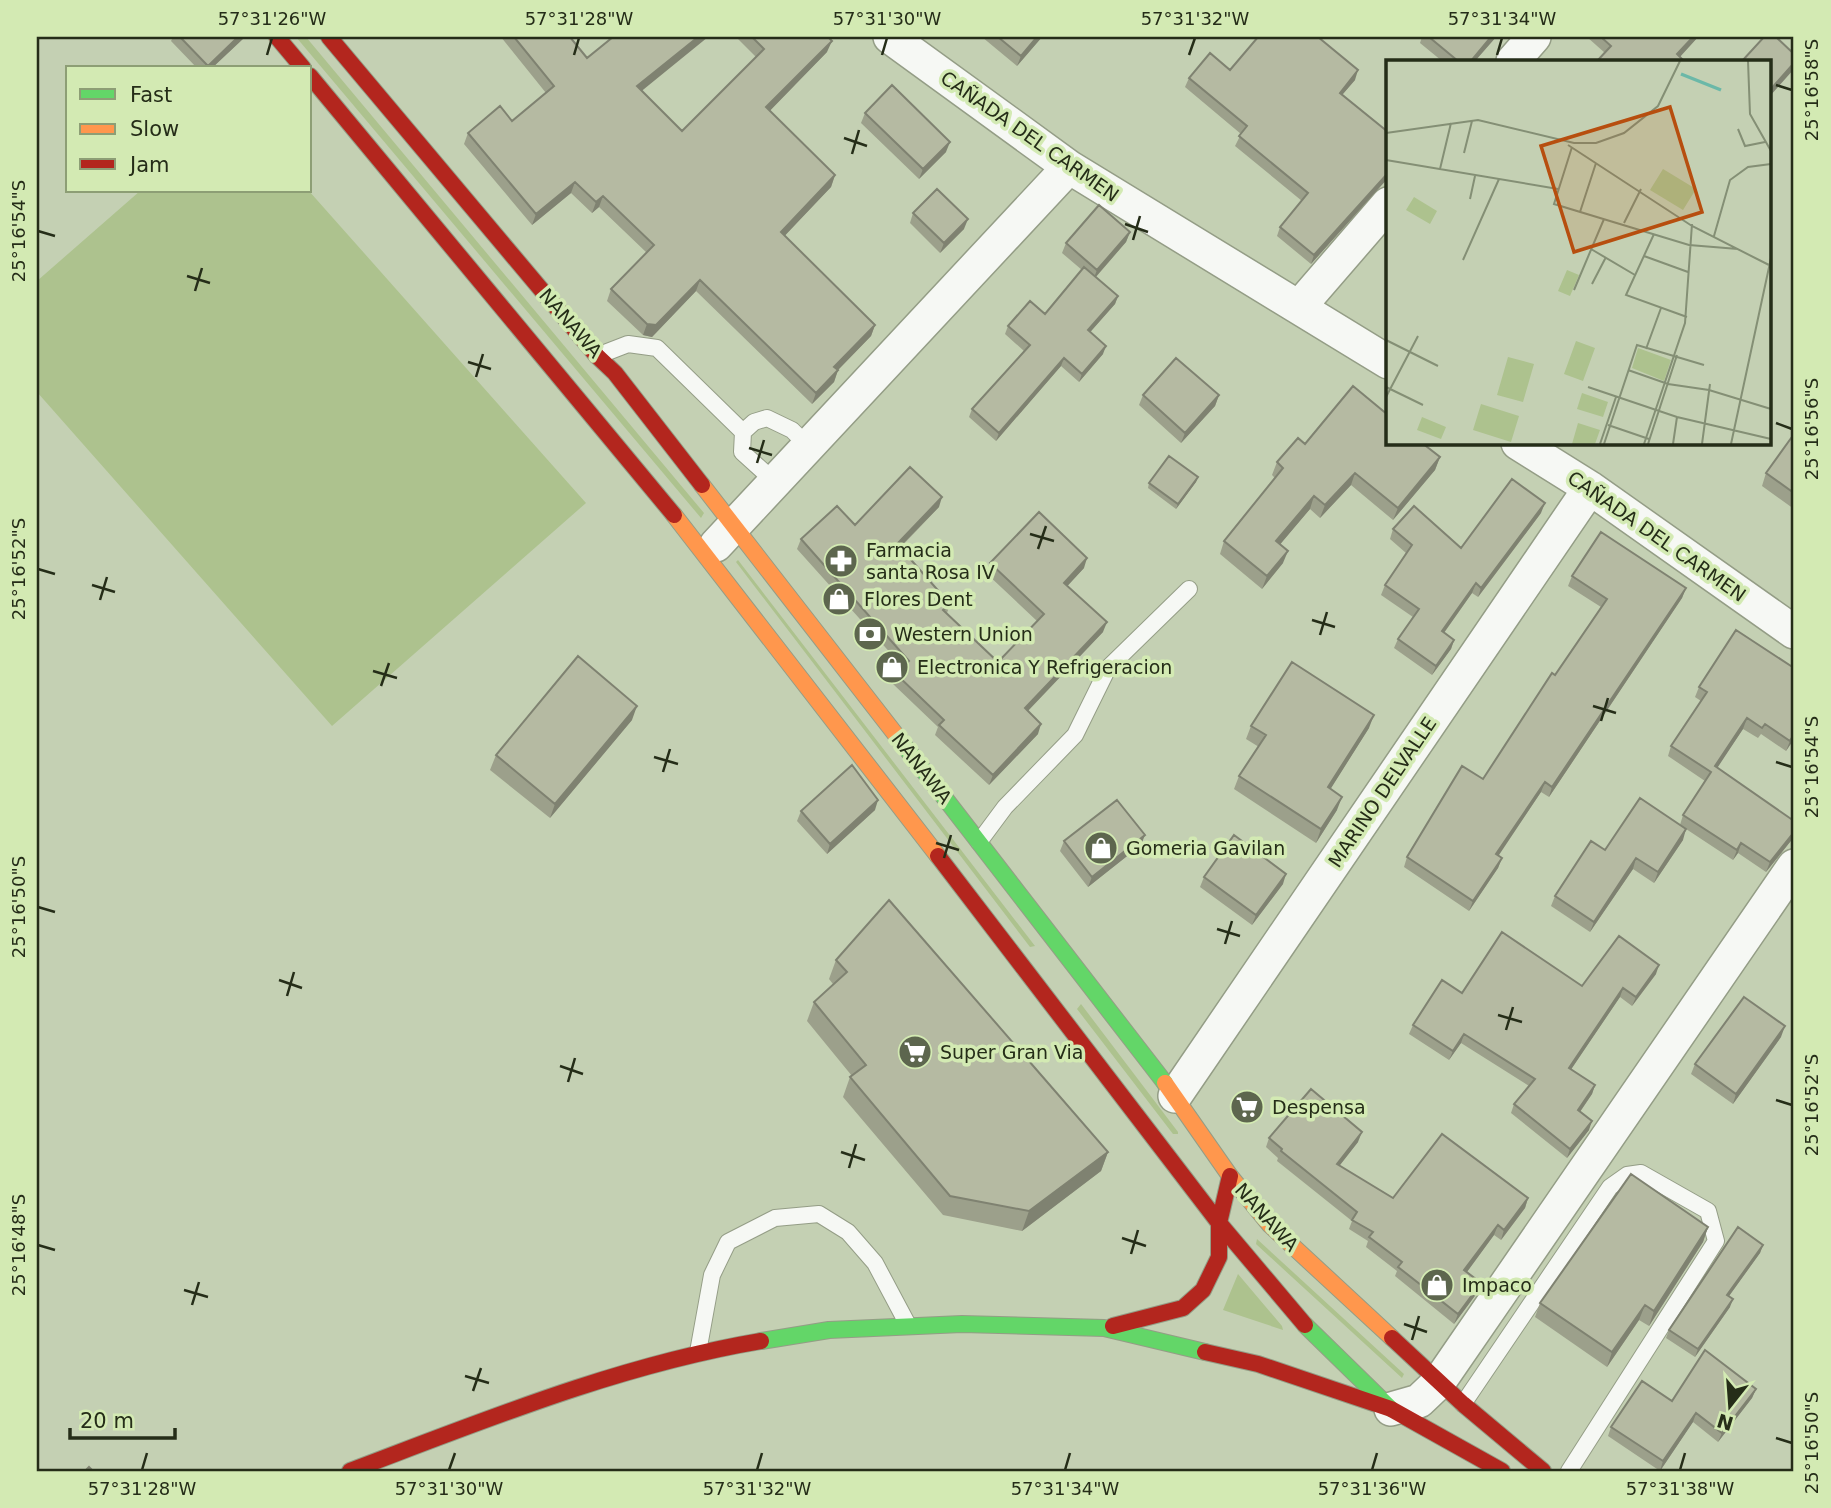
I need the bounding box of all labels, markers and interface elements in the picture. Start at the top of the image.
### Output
text: 57°31'26"W [218,8,327,29]
text: 57°31'28"W [525,8,634,29]
text: 57°31'30"W [833,8,942,29]
text: 57°31'32"W [1141,8,1250,29]
text: 57°31'34"W [1448,8,1557,29]
text: 25°16'58"S [1801,39,1822,141]
inset map [1386,60,1772,444]
legend [66,66,312,192]
street label: CAÑADA DEL CARMEN [937,66,1123,206]
text: Fast [130,83,172,107]
text: Slow [130,117,179,141]
text: Jam [128,153,170,177]
text: 25°16'54"S [8,180,29,282]
street label: NANAWA [535,284,607,362]
text: 25°16'56"S [1801,378,1822,480]
street label: CAÑADA DEL CARMEN [1564,466,1750,606]
text: 25°16'52"S [8,518,29,620]
place label: Farmacia santa Rosa IV [866,539,995,583]
pharmacy icon: Farmacia santa Rosa IV [822,542,860,580]
shop icon: Flores Dent [820,580,858,618]
place label: Flores Dent [864,588,973,610]
bank icon: Western Union [851,615,889,653]
place label: Western Union [894,623,1033,645]
shop icon: Electronica Y Refrigeracion [873,648,911,686]
place label: Electronica Y Refrigeracion [917,656,1172,678]
street label: MARINO DELVALLE [1324,713,1440,871]
text: 25°16'54"S [1801,716,1822,818]
street label: NANAWA [887,728,957,808]
shop icon: Gomeria Gavilan [1082,829,1120,867]
place label: Gomeria Gavilan [1126,837,1285,859]
text: 25°16'50"S [8,856,29,958]
supermarket icon: Super Gran Via [896,1033,934,1071]
place label: Super Gran Via [940,1041,1083,1063]
text: 25°16'52"S [1801,1054,1822,1156]
supermarket icon: Despensa [1228,1088,1266,1126]
place label: Despensa [1272,1096,1366,1118]
street label: NANAWA [1231,1178,1303,1256]
text: 25°16'48"S [8,1194,29,1296]
shop icon: Impaco [1418,1266,1456,1304]
place label: Impaco [1462,1274,1532,1296]
north arrow [1694,1372,1764,1442]
text: 25°16'50"S [1801,1392,1822,1494]
scale bar [70,1396,175,1440]
text: 20 m [80,1409,134,1433]
text: N [1714,1409,1736,1435]
text: 57°31'28"W [88,1478,197,1499]
text: 57°31'30"W [395,1478,504,1499]
text: 57°31'32"W [703,1478,812,1499]
text: 57°31'34"W [1011,1478,1120,1499]
text: 57°31'36"W [1318,1478,1427,1499]
text: 57°31'38"W [1626,1478,1735,1499]

